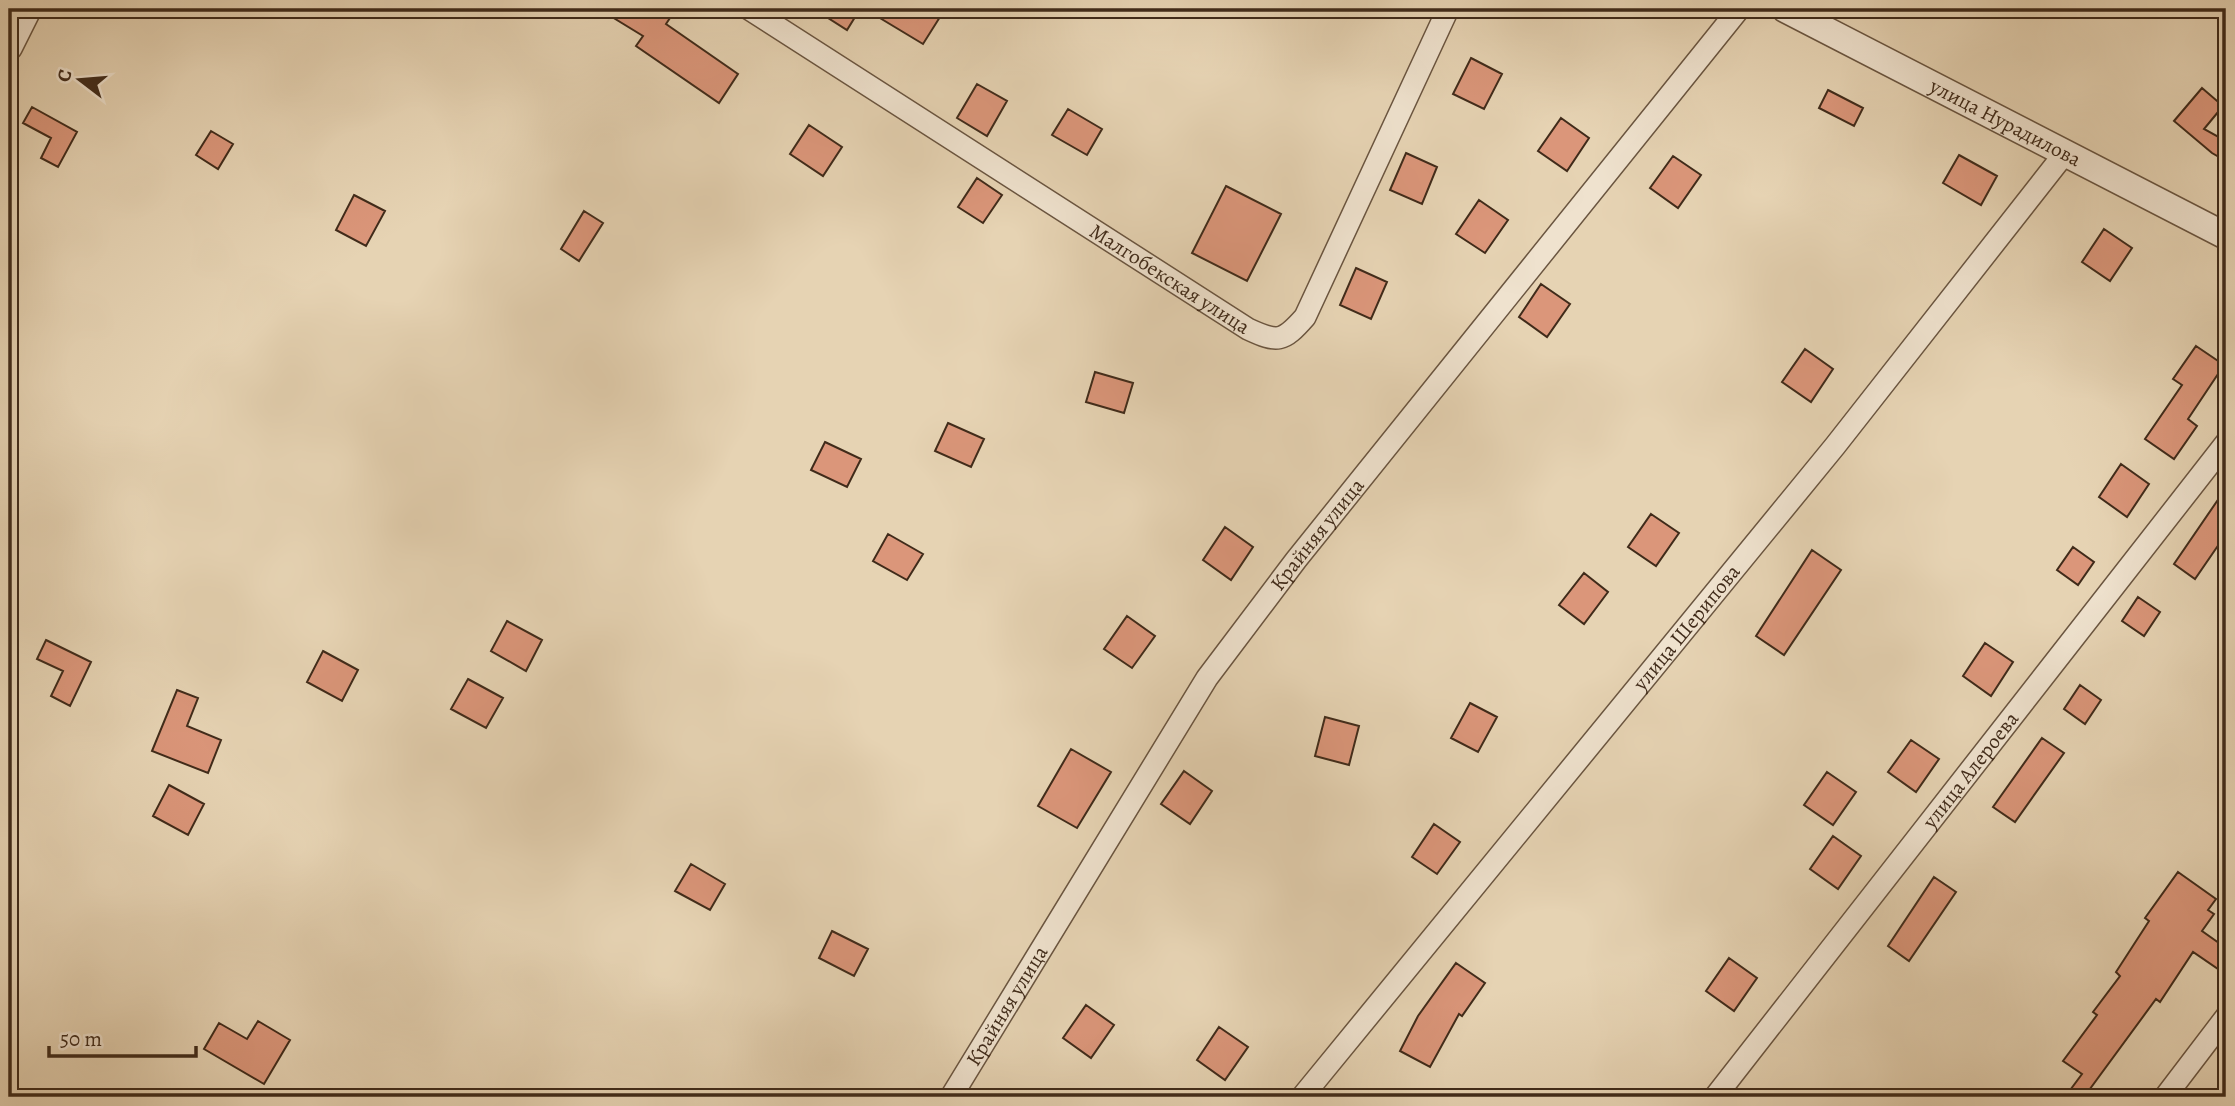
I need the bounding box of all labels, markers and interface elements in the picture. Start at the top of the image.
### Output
north arrow [46,46,116,116]
text: С [51,66,79,85]
street label: улица Нурадилова [1924,71,2086,173]
street label: Малгобекская улица [1084,217,1256,341]
street label: Крайняя улица [1264,472,1371,596]
street label: улица Шерипова [1626,558,1747,697]
street label: улица Алероева [1915,706,2025,835]
street label: Крайняя улица [959,940,1054,1071]
scale bar [49,1015,196,1059]
text: 50 m [60,1025,102,1053]

